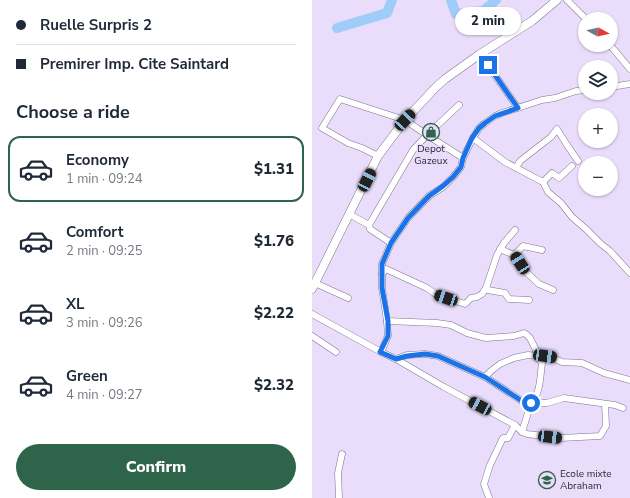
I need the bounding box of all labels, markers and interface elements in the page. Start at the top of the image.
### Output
callout: 2 min [455,7,521,35]
text: 2 min [471,12,505,30]
north arrow [578,12,618,52]
map controls [578,12,618,196]
text: Ruelle Surpris 2 [40,15,152,35]
text: Premirer Imp. Cite Saintard [40,54,229,74]
route end [479,56,497,74]
button: layers [578,60,618,100]
text: Choose a ride [16,100,130,124]
car [392,107,418,133]
button: + [578,108,618,148]
shop icon: Depot Gazeux [421,122,441,142]
place label: Depot Gazeux [414,142,448,168]
text: Economy [66,150,129,170]
icon: car [18,151,54,187]
button: − [578,156,618,196]
text: $1.31 [254,159,294,179]
car [356,167,378,193]
text: 1 min · 09:24 [66,170,142,188]
text: Comfort [66,222,123,242]
icon: car [18,223,54,259]
text: $1.76 [254,231,294,251]
text: 2 min · 09:25 [66,242,142,260]
car [508,250,532,276]
car [433,288,459,308]
text: XL [66,294,85,314]
icon: car [18,295,54,331]
text: $2.22 [254,303,294,323]
text: 3 min · 09:26 [66,314,142,332]
car [532,348,558,364]
text: Green [66,366,108,386]
icon: car [18,367,54,403]
text: $2.32 [254,375,294,395]
text: 4 min · 09:27 [66,386,142,404]
route start [522,394,540,412]
car [467,395,493,417]
car [537,430,563,444]
button: Confirm [16,444,296,490]
place label: Ecole mixte Abraham [560,467,612,493]
school or university icon: Ecole mixte Abraham [537,470,557,490]

